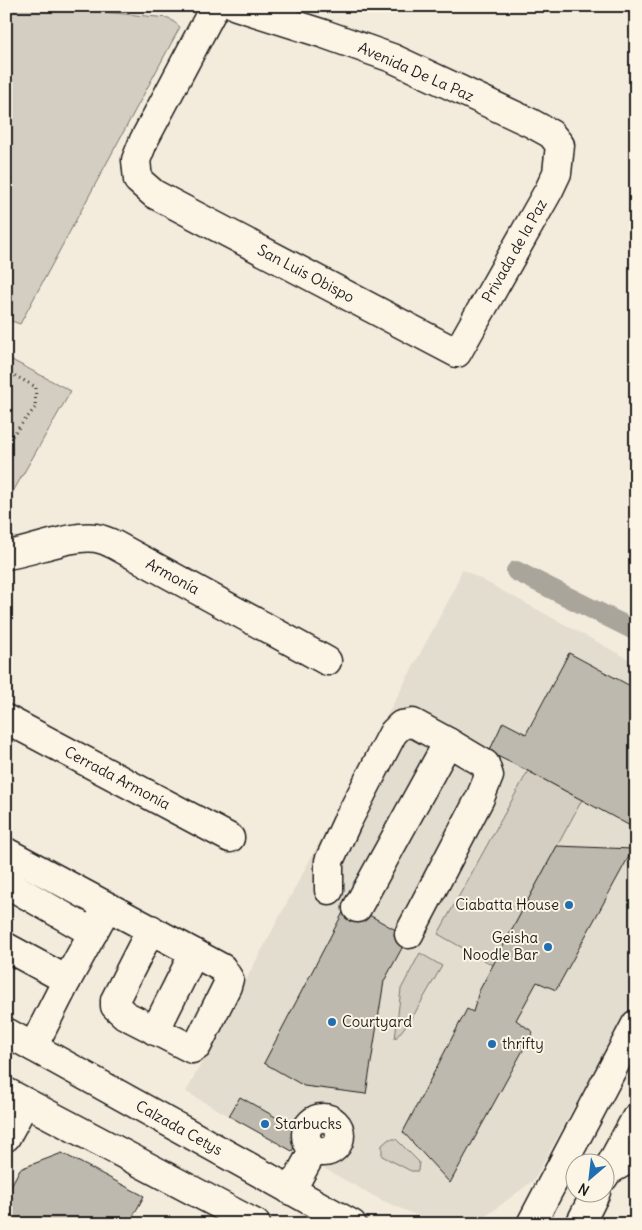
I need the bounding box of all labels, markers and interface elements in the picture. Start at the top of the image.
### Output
street label: Avenida De La Paz [355,37,477,106]
street label: Privada de la Paz [478,196,551,306]
street label: San Luis Obispo [254,240,358,306]
street label: Armonía [143,554,203,599]
street label: Cerrada Armonía [61,742,174,814]
place label: Ciabatta House [455,895,559,914]
marker: Ciabatta House [563,899,575,911]
place label: Geisha Noodle Bar [463,928,538,964]
marker: Geisha Noodle Bar [542,941,554,953]
place label: Courtyard [342,1012,412,1031]
marker: Courtyard [326,1016,338,1028]
place label: thrifty [502,1034,544,1053]
marker: thrifty [486,1038,498,1050]
street label: Calzada Cetys [133,1096,226,1159]
place label: Starbucks [275,1114,342,1133]
marker: Starbucks [259,1118,271,1130]
north arrow [564,1152,614,1202]
text: N [575,1179,592,1200]

